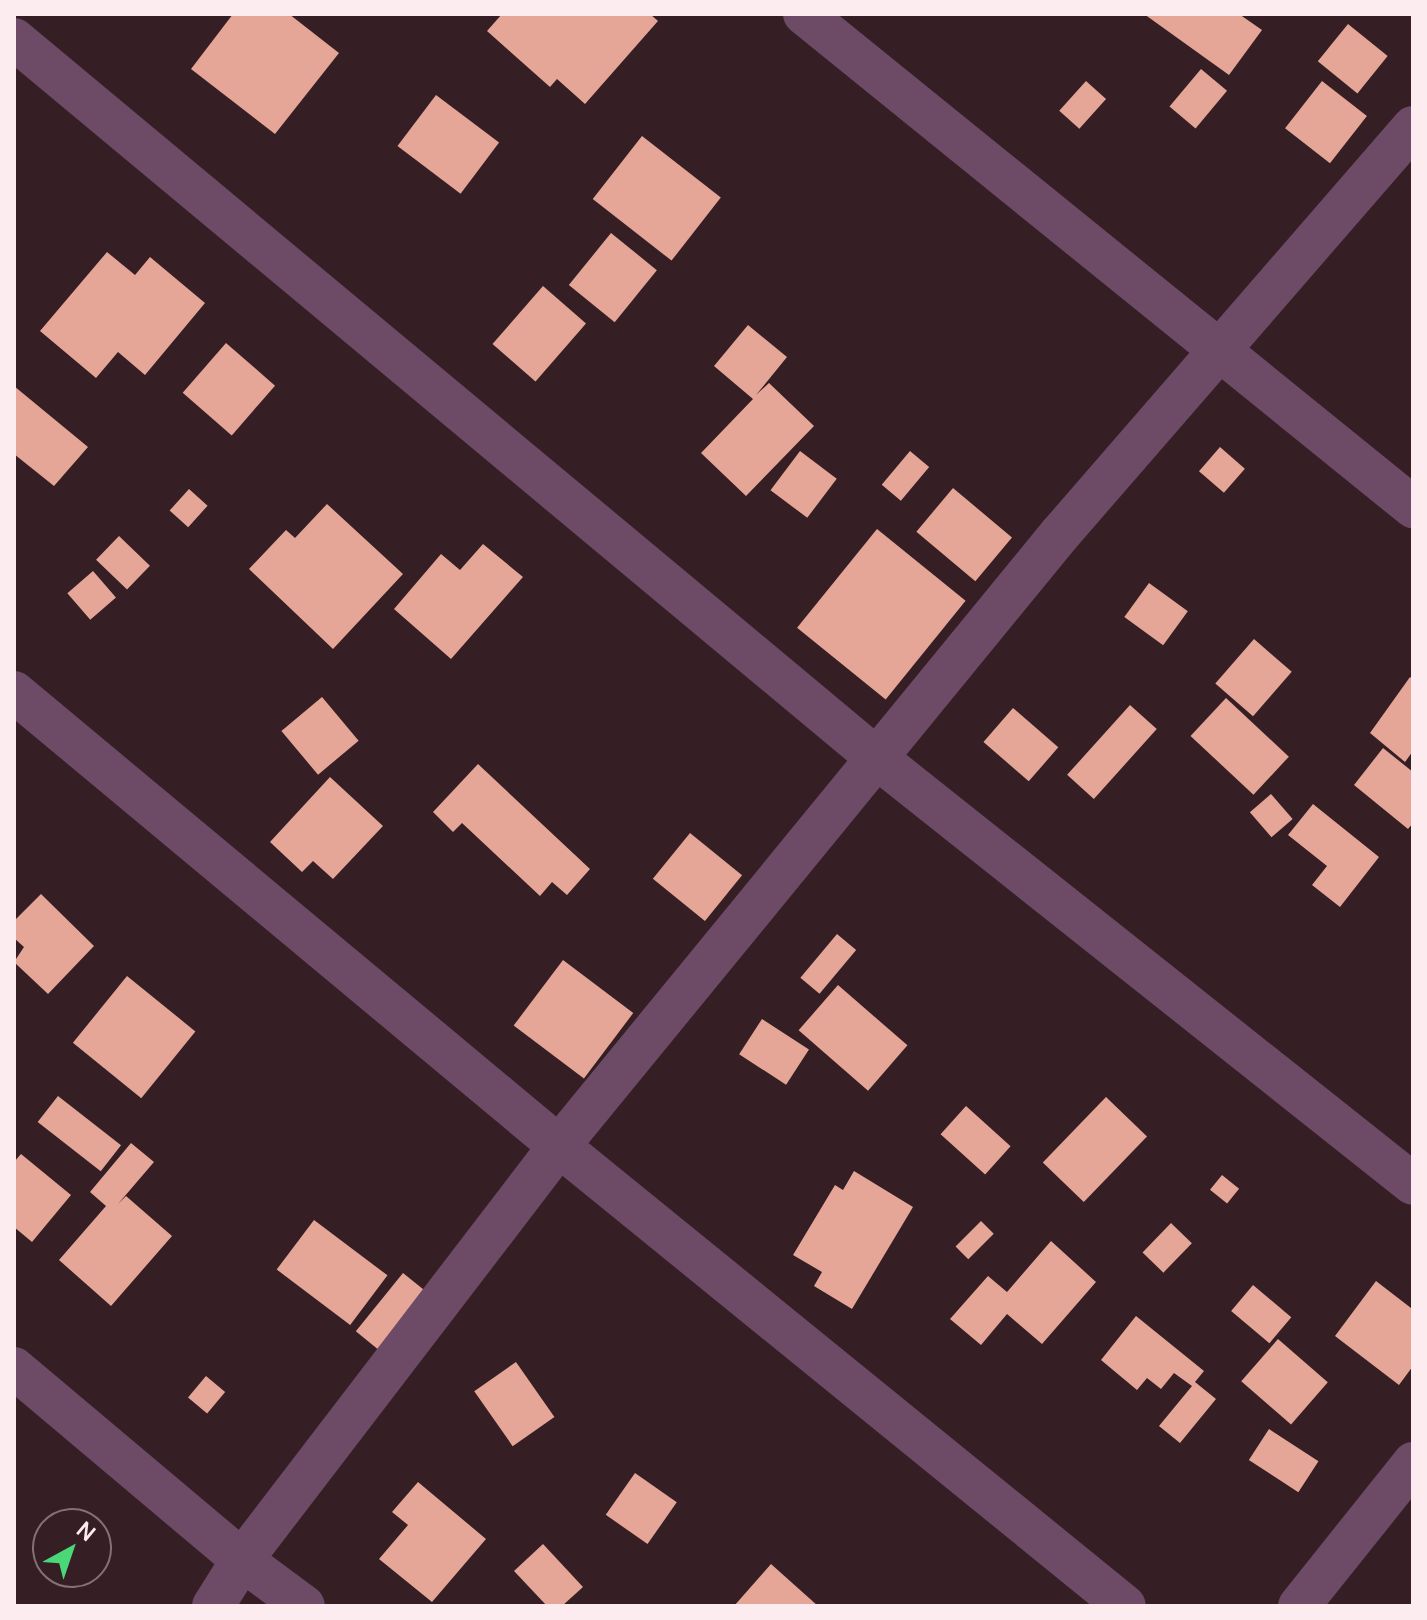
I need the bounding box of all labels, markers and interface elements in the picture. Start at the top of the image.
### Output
north arrow [32,1508,112,1588]
text: N [70,1515,102,1548]

